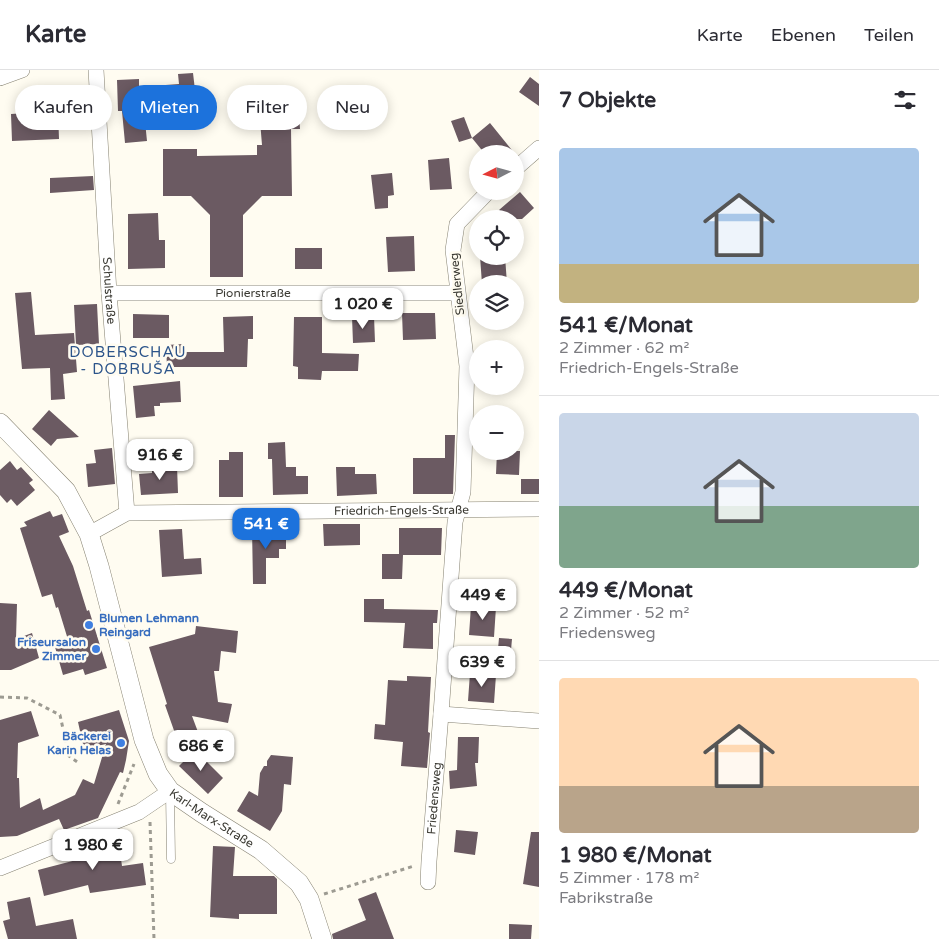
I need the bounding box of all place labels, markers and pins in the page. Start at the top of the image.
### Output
pin: 1 020 € [317,288,409,330]
pin: 916 € [125,438,195,481]
pin: 541 € [231,508,301,550]
pin: 449 € [448,578,518,621]
place label: Blumen Lehmann Reingard [99,611,199,640]
marker: Blumen Lehmann Reingard [83,619,95,631]
place label: Friseursalon Zimmer [17,635,86,663]
marker: Friseursalon Zimmer [90,643,102,655]
pin: 639 € [447,646,517,688]
place label: Bäckerei Karin Helas [47,729,111,757]
pin: 686 € [166,730,236,772]
marker: Bäckerei Karin Helas [115,737,127,749]
pin: 1 980 € [47,828,139,871]

